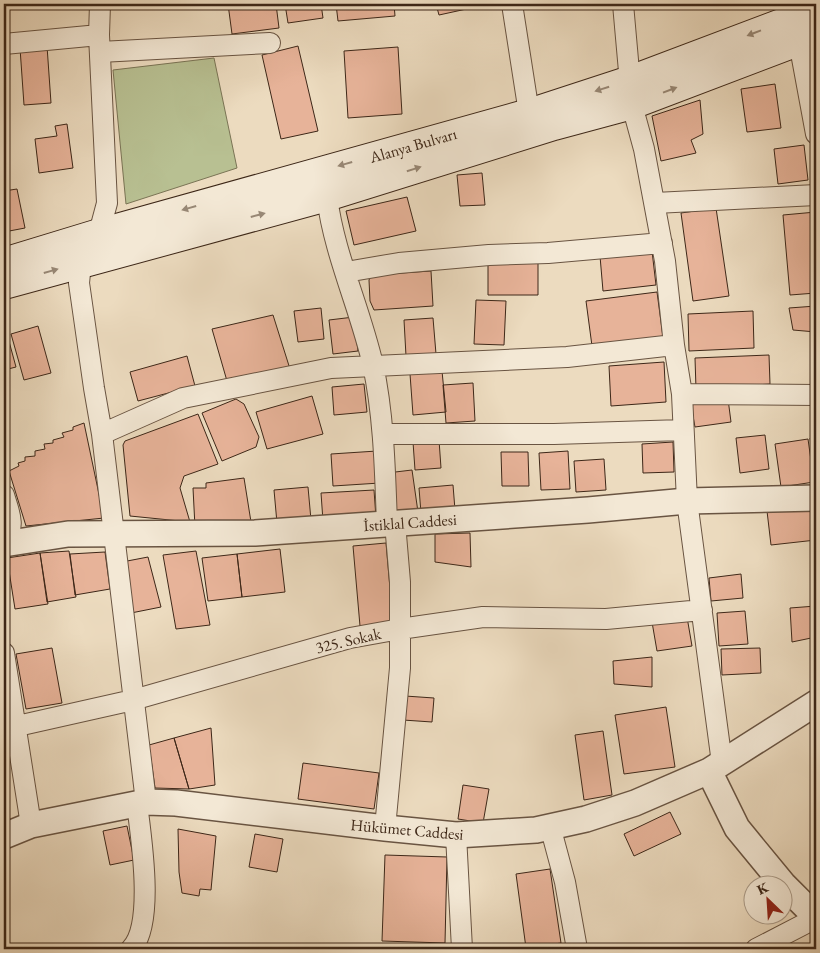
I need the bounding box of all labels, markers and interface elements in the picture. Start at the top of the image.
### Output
one-way arrow [746,29,761,37]
one-way arrow [594,86,609,93]
one-way arrow [662,86,677,94]
street label: Alanya Bulvarı [366,123,459,168]
one-way arrow [337,161,352,169]
one-way arrow [407,165,422,173]
one-way arrow [181,204,196,212]
one-way arrow [251,211,266,219]
one-way arrow [43,267,58,275]
street label: İstiklal Caddesi [363,509,458,536]
street label: 325. Sokak [313,623,383,658]
street label: Hükümet Caddesi [349,814,464,845]
north arrow [742,876,792,926]
text: K [754,878,771,899]

